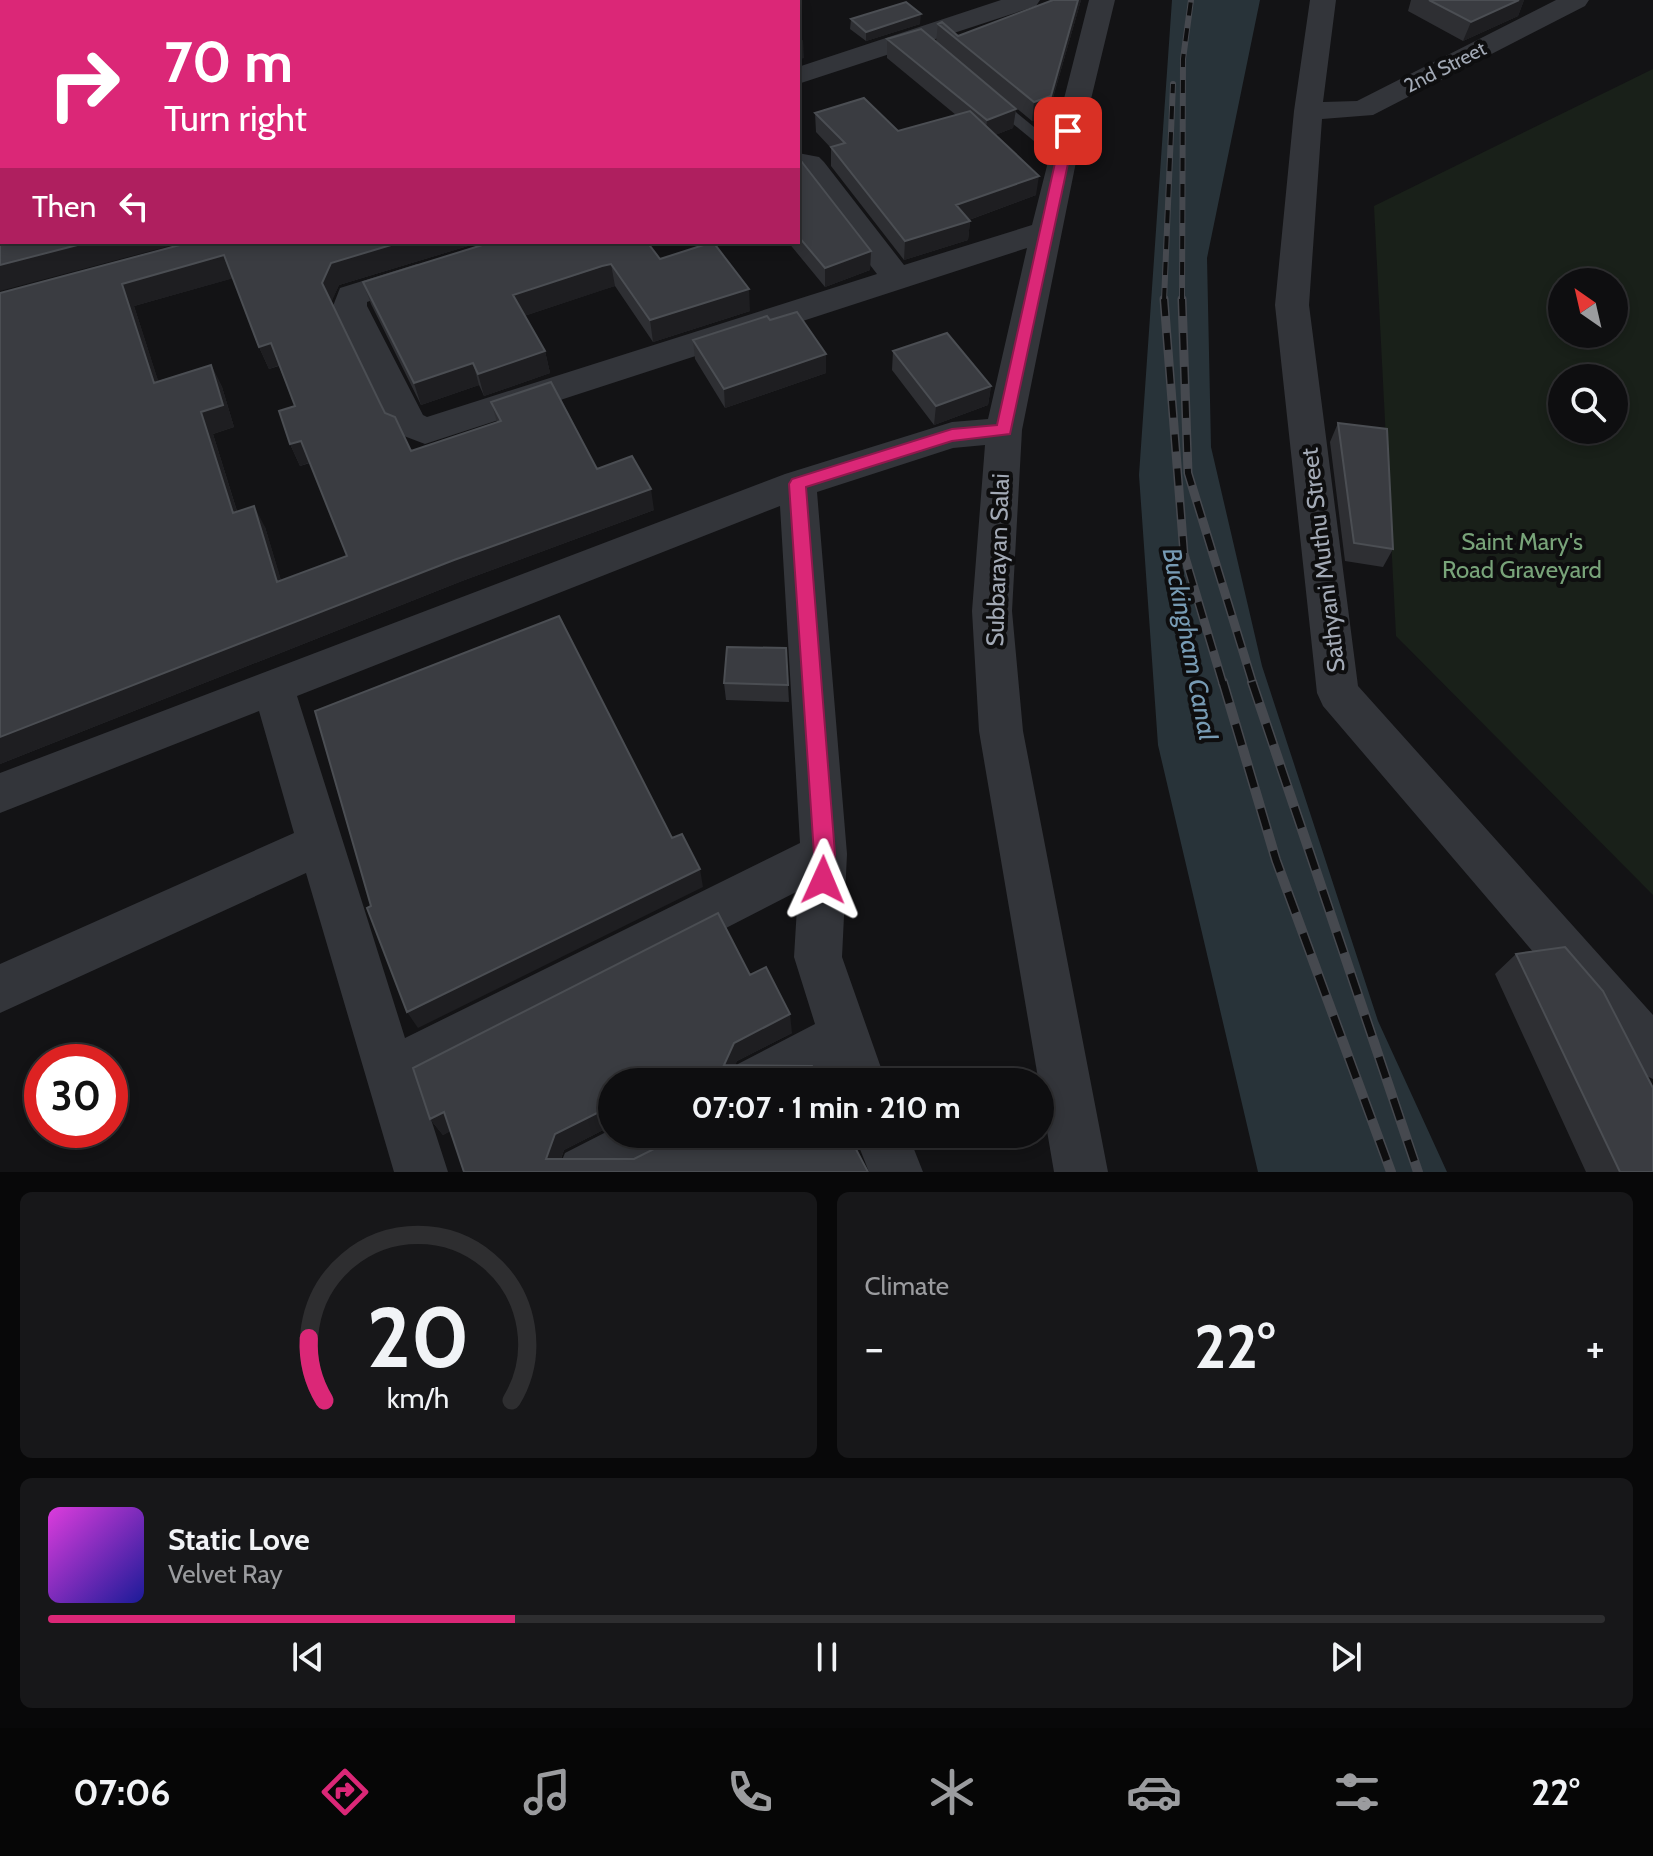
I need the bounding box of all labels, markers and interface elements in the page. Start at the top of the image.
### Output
text: 70 m [164,28,293,96]
icon: right [32,32,136,136]
street label: 2nd Street [1400,36,1490,98]
text: Turn right [164,96,307,140]
pin [1034,97,1102,165]
icon: arrive [1046,109,1090,153]
icon: left [112,184,156,228]
text: Then [32,188,96,225]
north arrow [1548,268,1628,348]
map controls [1548,268,1628,444]
button: search [1548,364,1628,444]
street label: Sathyani Muthu Street [1294,446,1351,674]
street label: Subbarayan Salai [980,473,1015,647]
park label: Saint Mary's Road Graveyard [1442,527,1602,584]
water label: Buckingham Canal [1156,545,1224,743]
position arrow [781,838,865,922]
speed limit sign: 30 [24,1044,128,1148]
text: 07:07 · 1 min · 210 m [691,1089,961,1126]
text: Climate [865,1270,949,1302]
text: 20 [367,1287,470,1388]
text: 22° [1194,1310,1275,1383]
text: − [865,1321,884,1374]
text: + [1586,1321,1605,1374]
text: km/h [387,1380,450,1415]
text: Static Love [168,1521,310,1558]
text: Velvet Ray [168,1558,283,1590]
icon: previous [286,1635,330,1679]
icon: pause [805,1635,849,1679]
icon: next [1324,1635,1368,1679]
icon: directions [317,1764,373,1820]
icon: music [519,1764,575,1820]
icon: phone [722,1764,778,1820]
icon: climate [924,1764,980,1820]
icon: car [1126,1764,1182,1820]
icon: filters [1329,1764,1385,1820]
text: 07:06 [73,1770,171,1814]
text: 22° [1531,1770,1580,1814]

